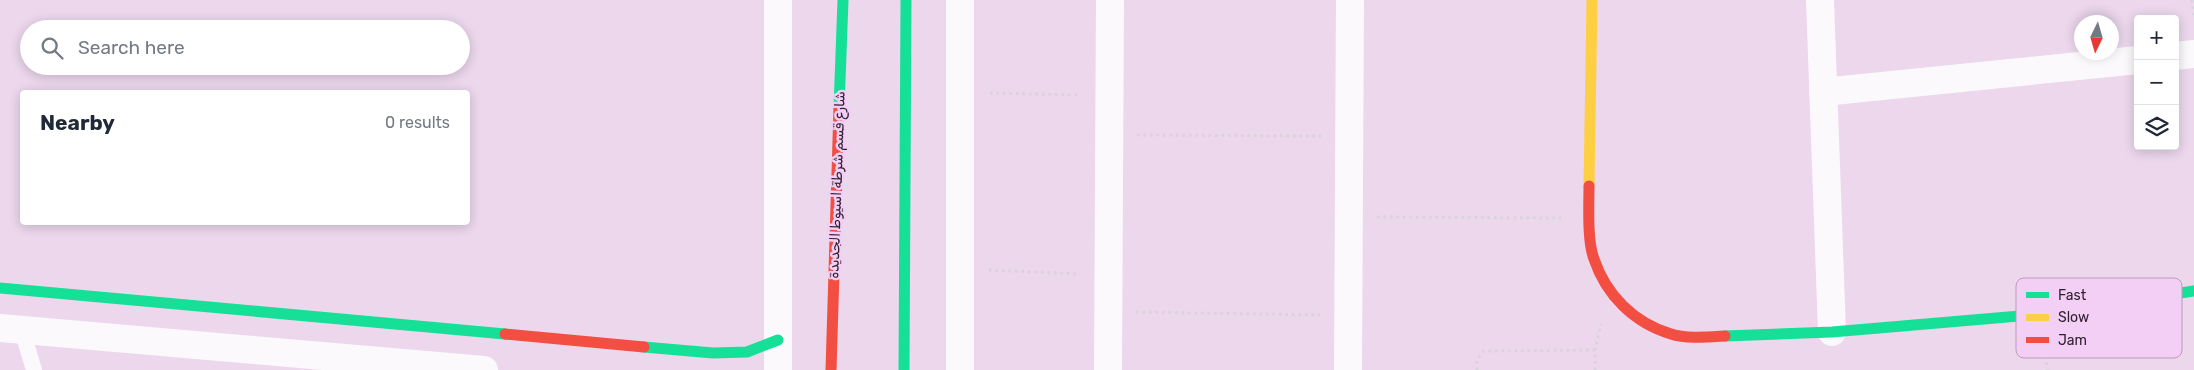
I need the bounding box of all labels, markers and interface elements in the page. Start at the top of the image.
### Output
north arrow [2074,15,2119,60]
map controls [2134,15,2179,150]
button: + [2134,15,2179,60]
search box [20,20,470,75]
icon: search [38,34,66,62]
text: Search here [78,36,185,59]
button: − [2134,60,2179,105]
street label: شارع قسم شرطة اسيوط الجديدة [825,91,851,279]
button: layers [2134,105,2179,150]
text: Nearby [40,110,115,135]
text: 0 results [385,113,450,132]
legend [2016,278,2182,358]
text: Fast [2058,287,2087,304]
text: Slow [2058,309,2089,326]
text: Jam [2058,332,2087,349]

